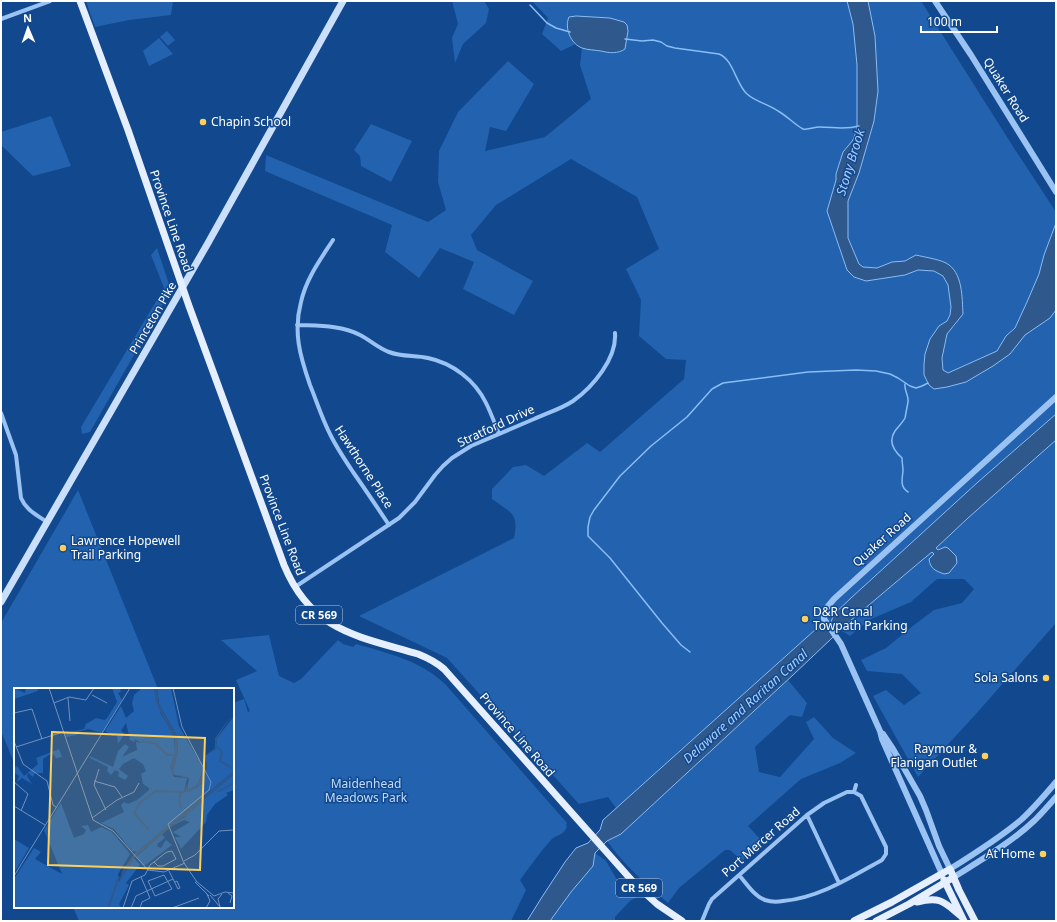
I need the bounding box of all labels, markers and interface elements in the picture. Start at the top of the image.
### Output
north arrow [8,8,48,48]
scale bar [921,8,997,34]
text: N [23,10,32,25]
text: 100 m [927,13,962,30]
street label: Quaker Road [980,54,1033,125]
place label: Chapin School [211,113,291,130]
marker: Chapin School [198,117,208,127]
water label: Stony Brook [831,126,869,198]
street label: Province Line Road [146,168,197,274]
street label: Princeton Pike [125,278,180,357]
street label: Stratford Drive [455,400,537,451]
street label: Hawthorne Place [331,422,398,512]
street label: Province Line Road [255,472,310,578]
street label: Quaker Road [849,509,915,571]
place label: Lawrence Hopewell Trail Parking [71,532,180,563]
marker: Lawrence Hopewell Trail Parking [58,543,68,553]
place label: D&R Canal Towpath Parking [813,603,908,634]
road number: CR 569 [296,606,342,624]
marker: D&R Canal Towpath Parking [800,614,810,624]
water label: Delaware and Raritan Canal [679,645,812,767]
place label: Sola Salons [974,669,1038,686]
marker: Sola Salons [1041,673,1051,683]
inset map [14,688,234,908]
street label: Province Line Road [476,689,559,781]
place label: Raymour & Flanigan Outlet [890,740,978,771]
marker: Raymour & Flanigan Outlet [980,751,990,761]
park label: Maidenhead Meadows Park [325,775,408,806]
street label: Port Mercer Road [718,803,804,880]
place label: At Home [986,845,1035,862]
marker: At Home [1038,849,1048,859]
road number: CR 569 [616,879,662,897]

